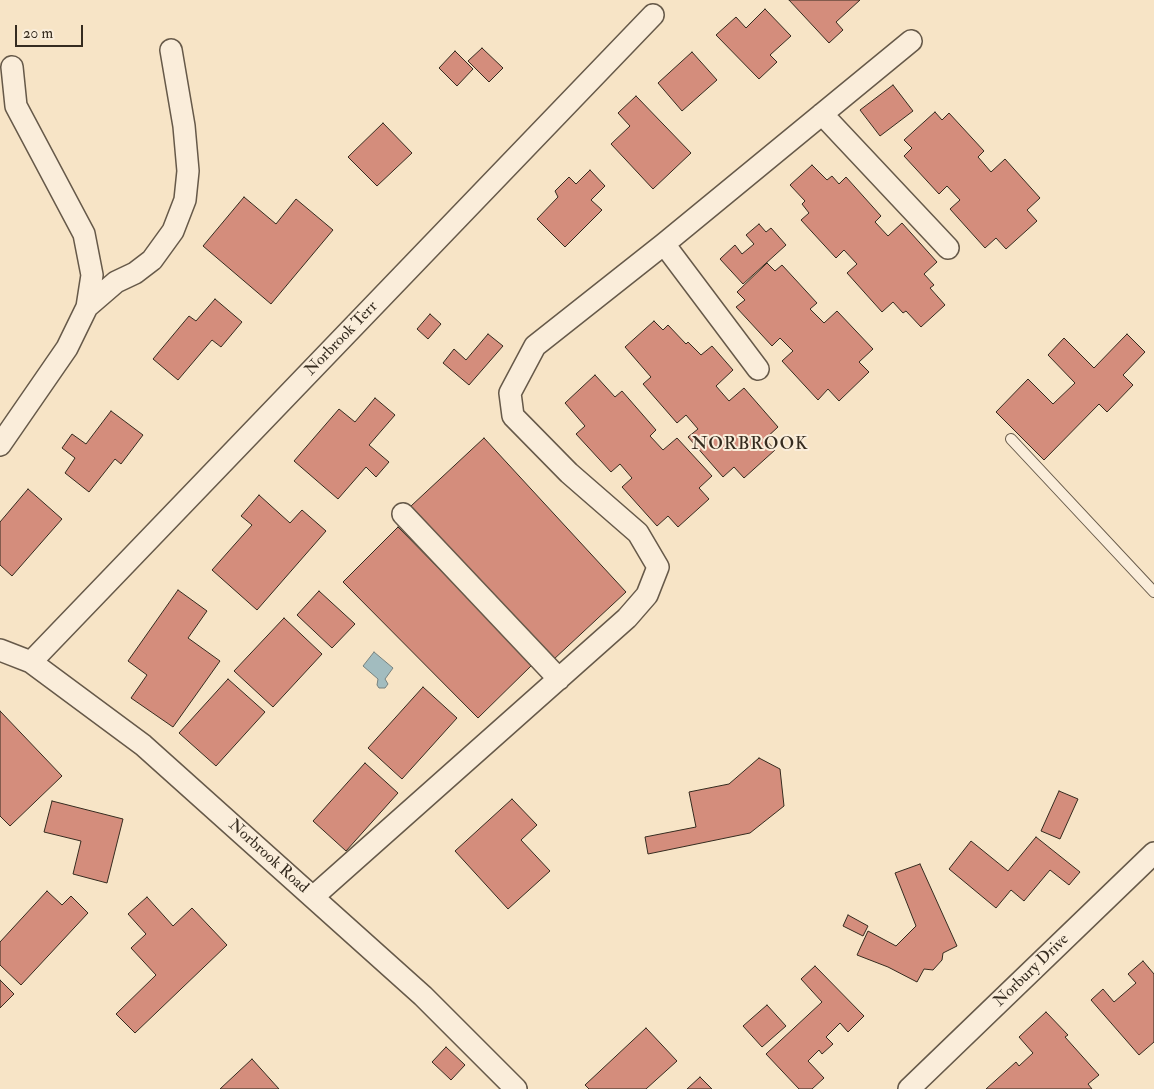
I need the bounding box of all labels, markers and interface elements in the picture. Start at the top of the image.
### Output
scale bar [18,15,85,47]
text: 20 m [23,24,53,43]
street label: Norbrook Terr [302,298,382,380]
district label: NORBROOK [690,434,810,456]
street label: Norbrook Road [224,816,312,898]
street label: Norbury Drive [991,931,1073,1011]

